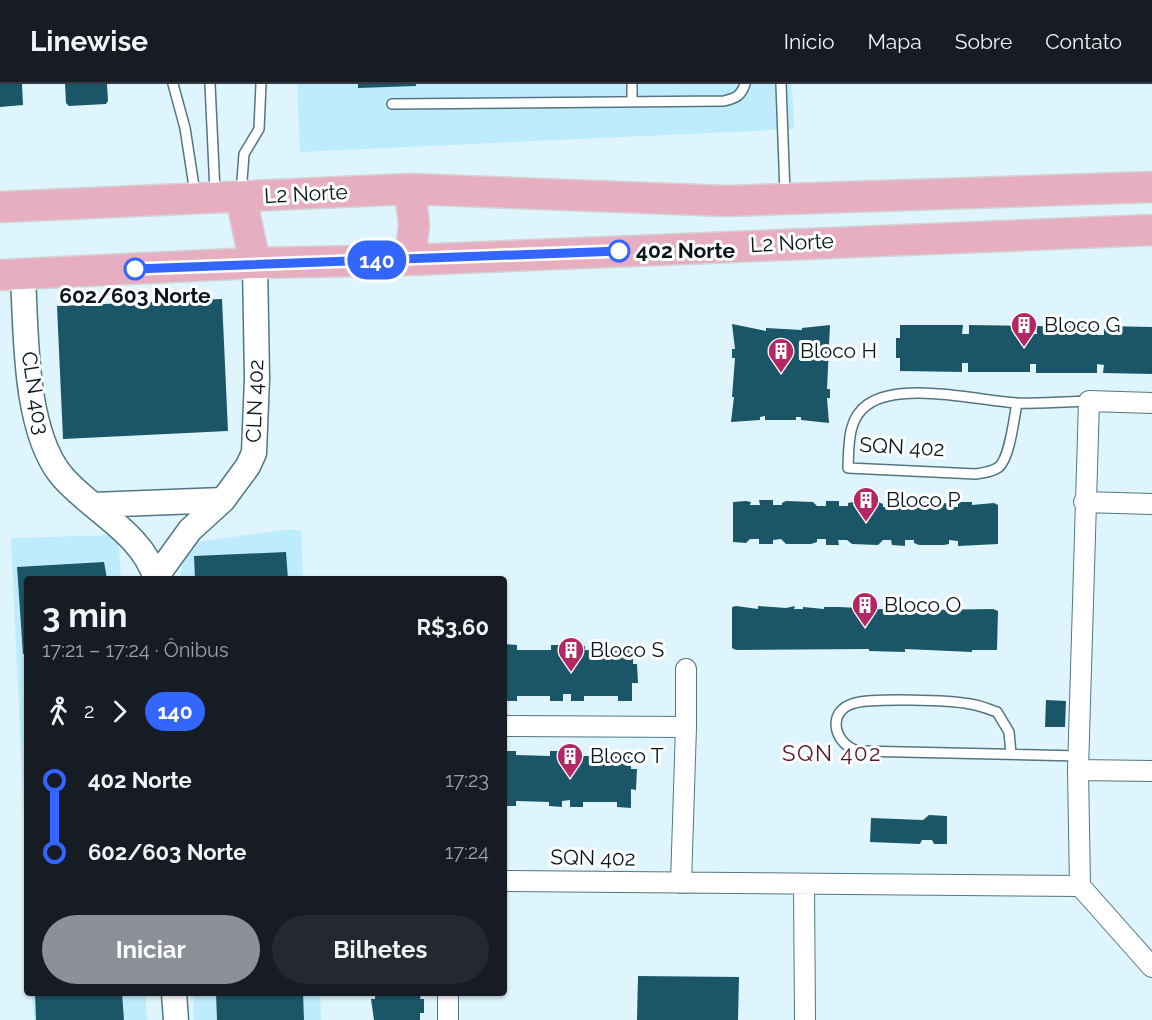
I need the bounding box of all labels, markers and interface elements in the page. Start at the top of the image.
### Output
text: Linewise [30,25,148,58]
text: Início [784,29,834,54]
text: Mapa [867,29,922,54]
text: Sobre [955,29,1012,54]
text: Contato [1045,29,1122,54]
street label: L2 Norte [264,179,348,208]
street label: L2 Norte [750,228,834,257]
place label: 402 Norte [636,238,735,263]
line badge: 140 [342,240,412,279]
marker: 402 Norte [608,240,630,262]
text: 140 [359,248,395,273]
marker: 602/603 Norte [124,258,146,280]
place label: 602/603 Norte [59,283,211,308]
building icon: Bloco G [1009,310,1039,348]
place label: Bloco G [1044,312,1121,337]
building icon: Bloco H [766,336,796,374]
place label: Bloco H [800,338,877,363]
street label: CLN 403 [17,350,54,436]
street label: CLN 402 [241,359,268,443]
street label: SQN 402 [859,432,945,461]
building icon: Bloco P [851,485,881,523]
place label: Bloco P [886,487,961,512]
building icon: Bloco O [850,590,880,628]
place label: Bloco O [884,592,961,617]
text: 3 min [42,596,127,635]
text: R$3.60 [416,614,489,640]
building icon: Bloco S [556,635,586,673]
place label: Bloco S [590,637,664,662]
text: 17:21 – 17:24 · Ônibus [42,638,229,662]
icon: walk [42,695,75,728]
icon: forward [103,695,136,728]
text: 2 [84,699,94,723]
text: 140 [157,699,193,724]
district label: SQN 402 [782,740,882,766]
building icon: Bloco T [555,741,585,779]
place label: Bloco T [590,743,664,768]
text: 402 Norte [88,767,192,793]
text: 17:23 [445,768,489,792]
text: 602/603 Norte [88,839,247,865]
text: 17:24 [445,840,489,864]
street label: SQN 402 [550,844,636,871]
button: Iniciar [42,915,260,984]
button: Bilhetes [272,915,489,984]

